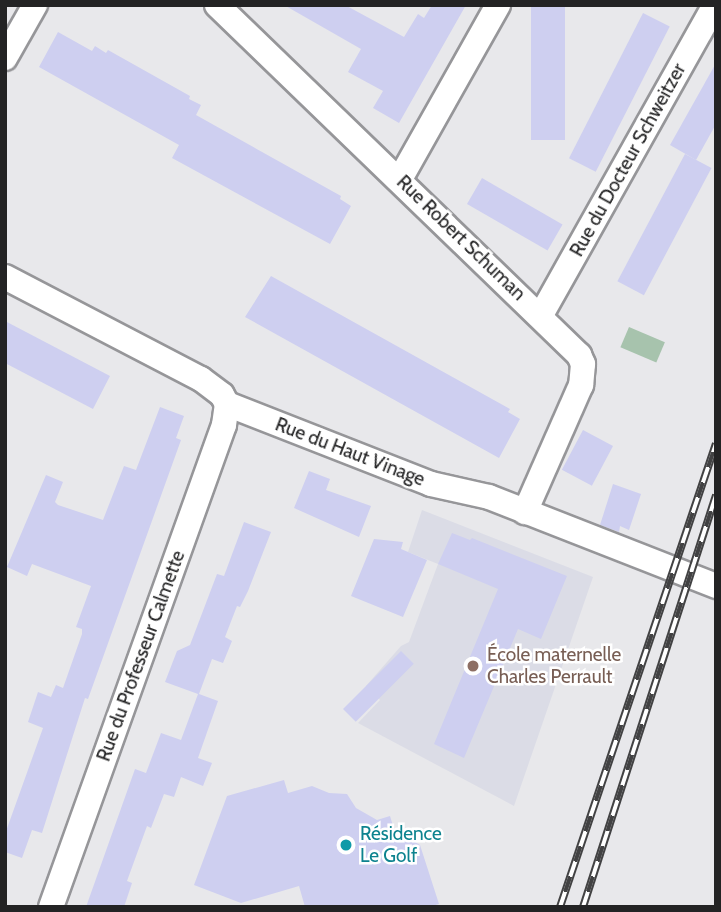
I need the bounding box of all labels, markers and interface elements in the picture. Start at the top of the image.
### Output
street label: Rue du Docteur Schweitzer [565,59,691,261]
street label: Rue Robert Schuman [392,171,530,305]
street label: Rue du Haut Vinage [272,413,428,491]
street label: Rue du Professeur Calmette [92,548,190,764]
place label: École maternelle Charles Perrault [487,644,621,688]
marker: École maternelle Charles Perrault [465,658,481,674]
place label: Résidence Le Golf [360,823,442,867]
marker: Résidence Le Golf [338,837,354,853]

